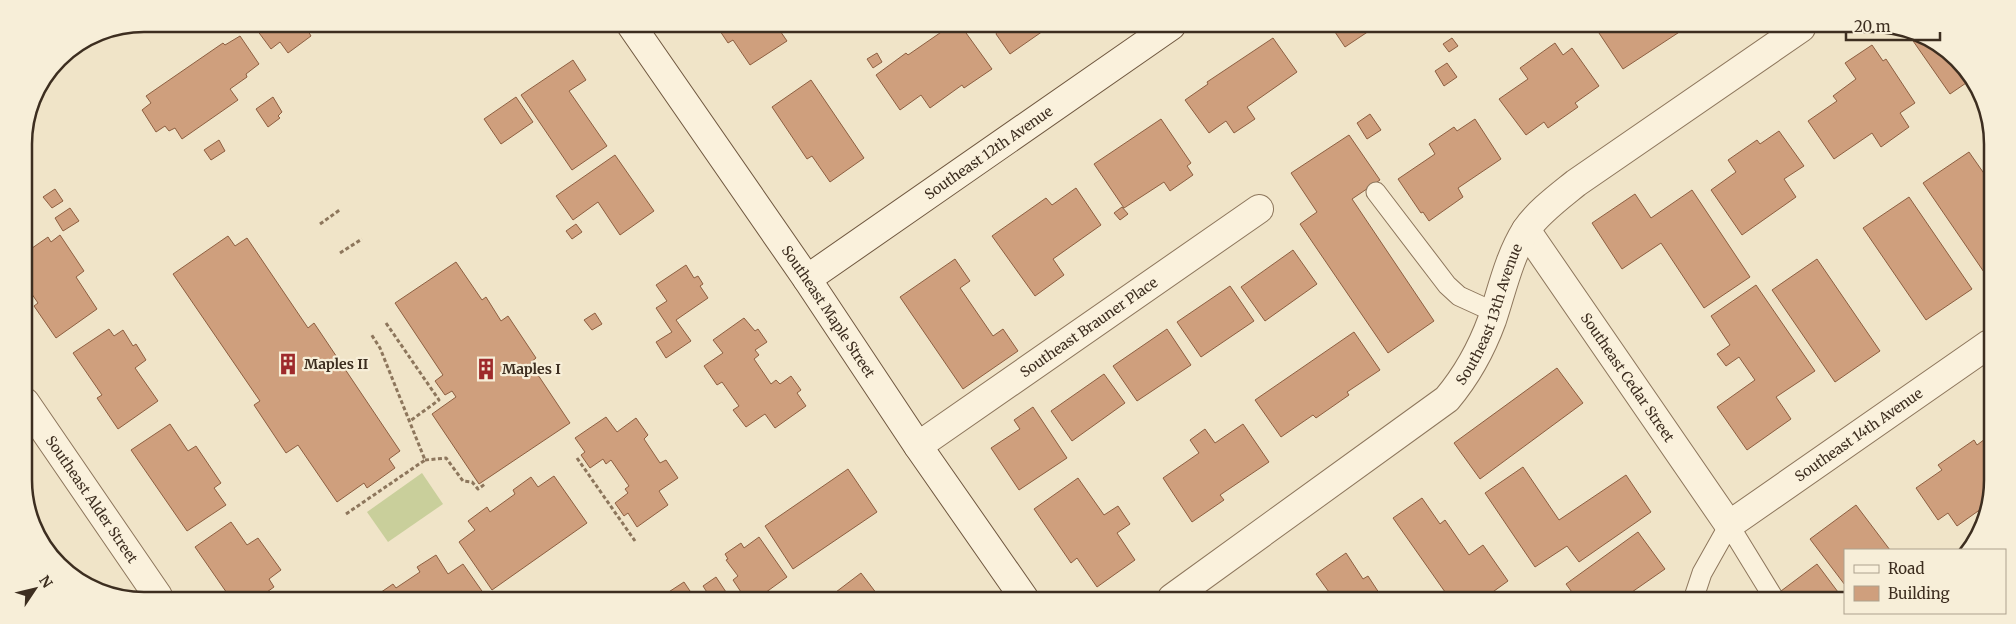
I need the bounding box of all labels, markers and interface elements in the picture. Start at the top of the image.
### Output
scale bar [1846,10,1940,42]
text: 20 m [1854,17,1891,36]
street label: Southeast 12th Avenue [921,102,1056,204]
street label: Southeast 13th Avenue [1452,241,1526,388]
street label: Southeast Maple Street [778,242,879,382]
street label: Southeast Brauner Place [1017,273,1161,381]
street label: Southeast Cedar Street [1577,309,1678,446]
building icon: Maples II [275,351,301,377]
place label: Maples II [304,355,369,373]
building icon: Maples I [473,356,499,382]
place label: Maples I [502,360,561,378]
street label: Southeast 14th Avenue [1791,384,1926,485]
street label: Southeast Alder Street [42,432,142,567]
legend [1844,549,2006,614]
text: Road [1888,559,1924,578]
north arrow [10,564,60,614]
text: N [35,572,56,591]
text: Building [1888,584,1950,603]

